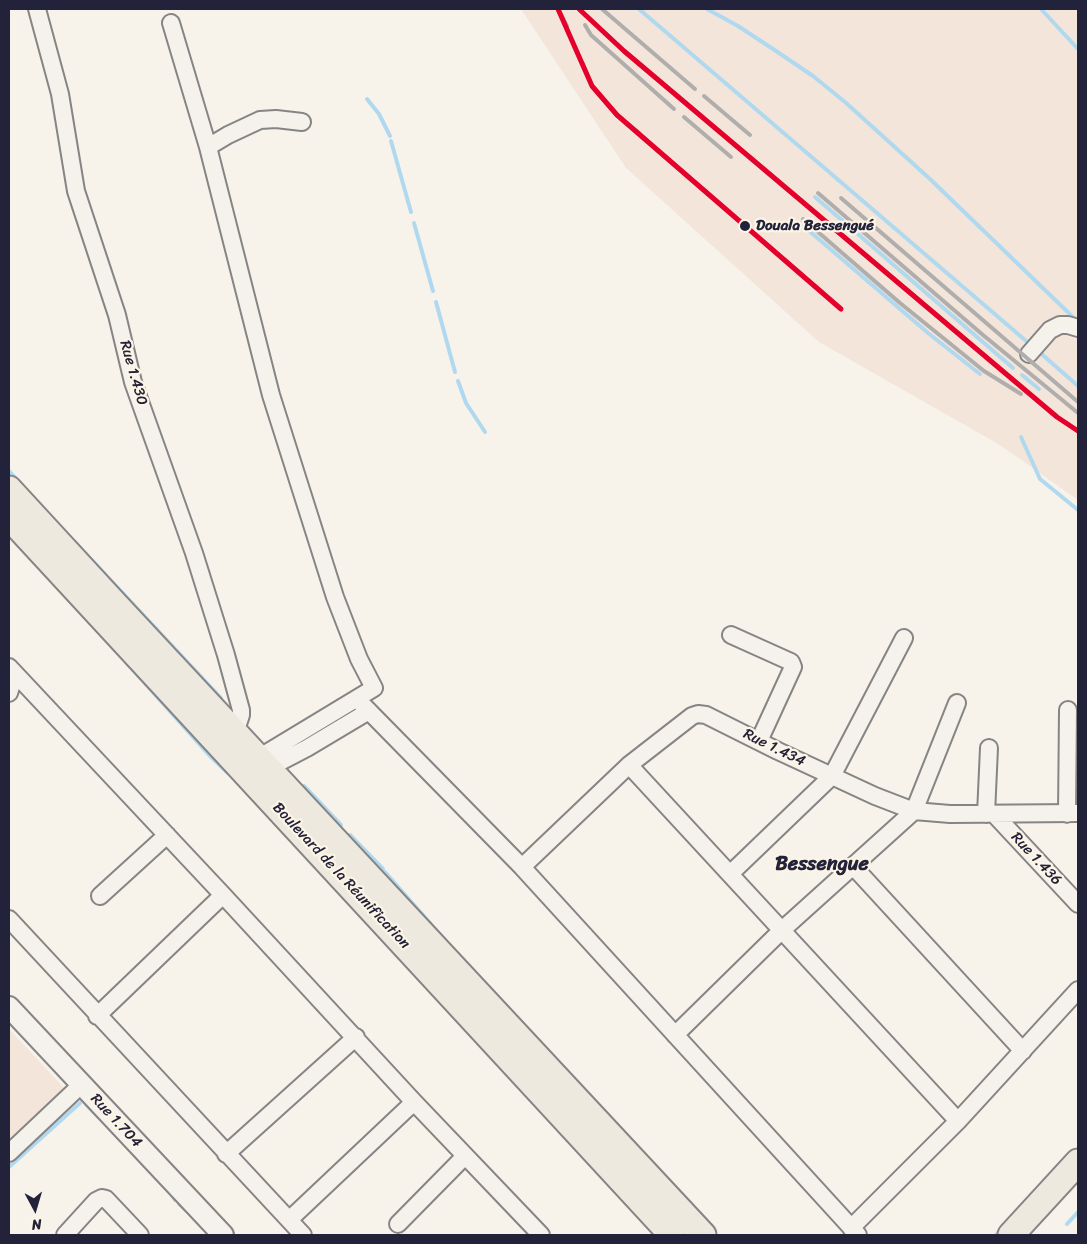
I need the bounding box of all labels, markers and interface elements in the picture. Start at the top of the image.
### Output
place label: Douala Bessengué [756,217,874,235]
marker: Douala Bessengué [738,219,752,233]
street label: Rue 1.430 [115,338,151,408]
street label: Rue 1.434 [740,725,808,771]
street label: Boulevard de la Réunification [268,799,414,953]
street label: Rue 1.436 [1007,829,1065,889]
district label: Bessengue [775,853,869,877]
street label: Rue 1.704 [87,1090,145,1152]
north arrow [10,1184,60,1234]
text: N [30,1211,43,1237]

